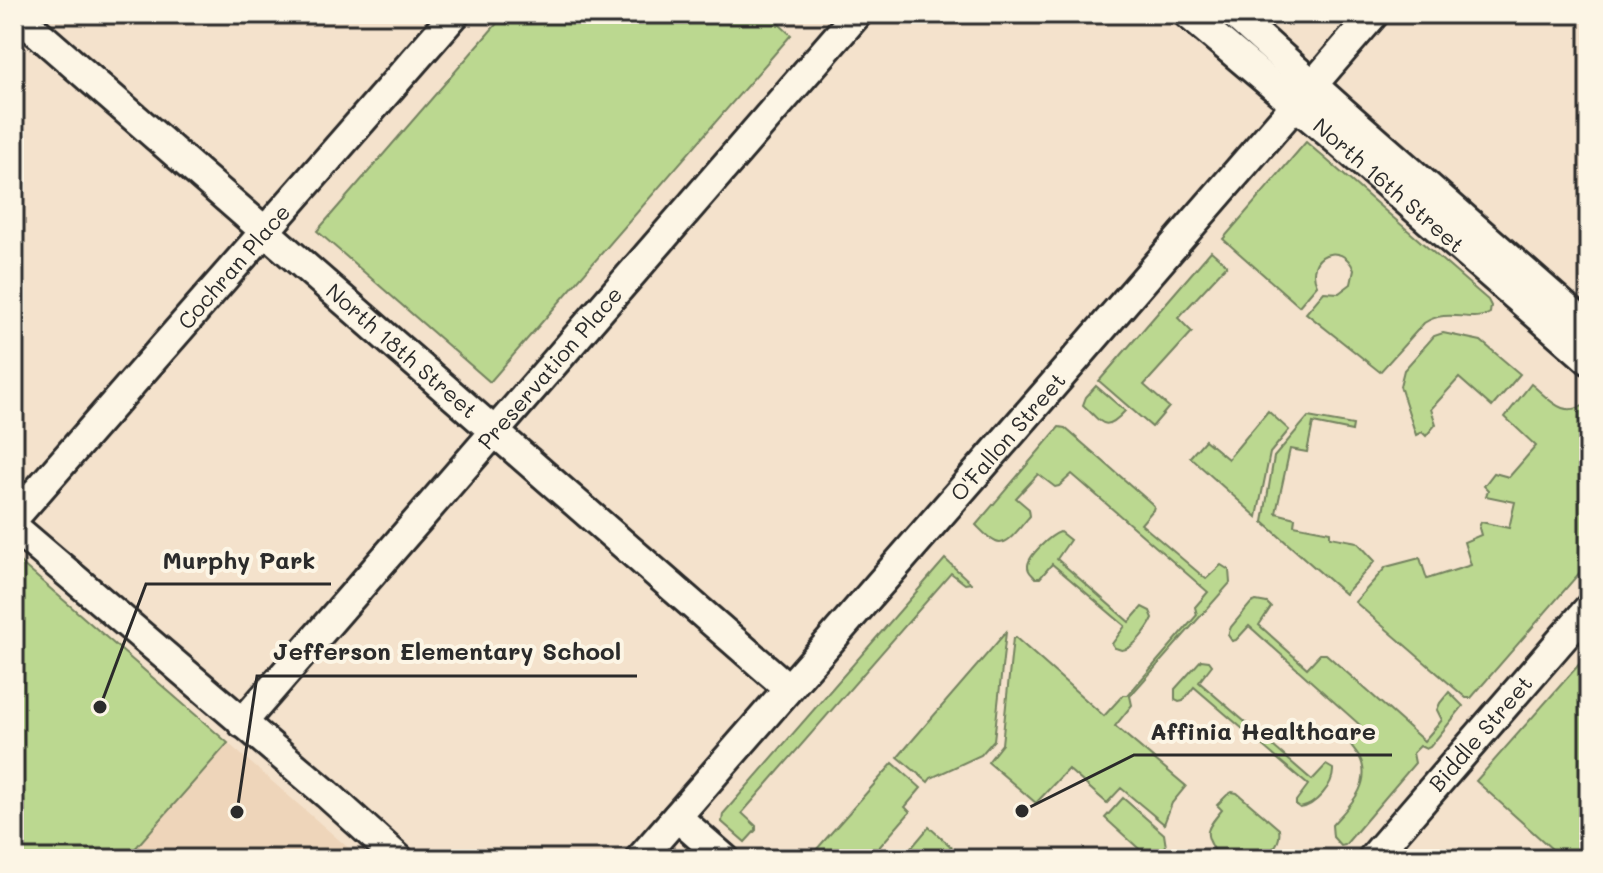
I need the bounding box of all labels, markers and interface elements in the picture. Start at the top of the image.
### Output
street label: North 16th Street [1307,111,1471,259]
street label: Cochran Place [171,198,296,335]
street label: North 18th Street [320,276,484,424]
street label: Preservation Place [471,280,628,455]
street label: O'Fallon Street [943,366,1072,507]
callout: Murphy Park [146,536,331,584]
text: Murphy Park [163,544,315,575]
callout: Jefferson Elementary School [257,628,637,676]
text: Jefferson Elementary School [273,635,621,666]
street label: Biddle Street [1422,669,1538,797]
callout: Affinia Healthcare [1134,707,1392,755]
text: Affinia Healthcare [1150,715,1376,746]

